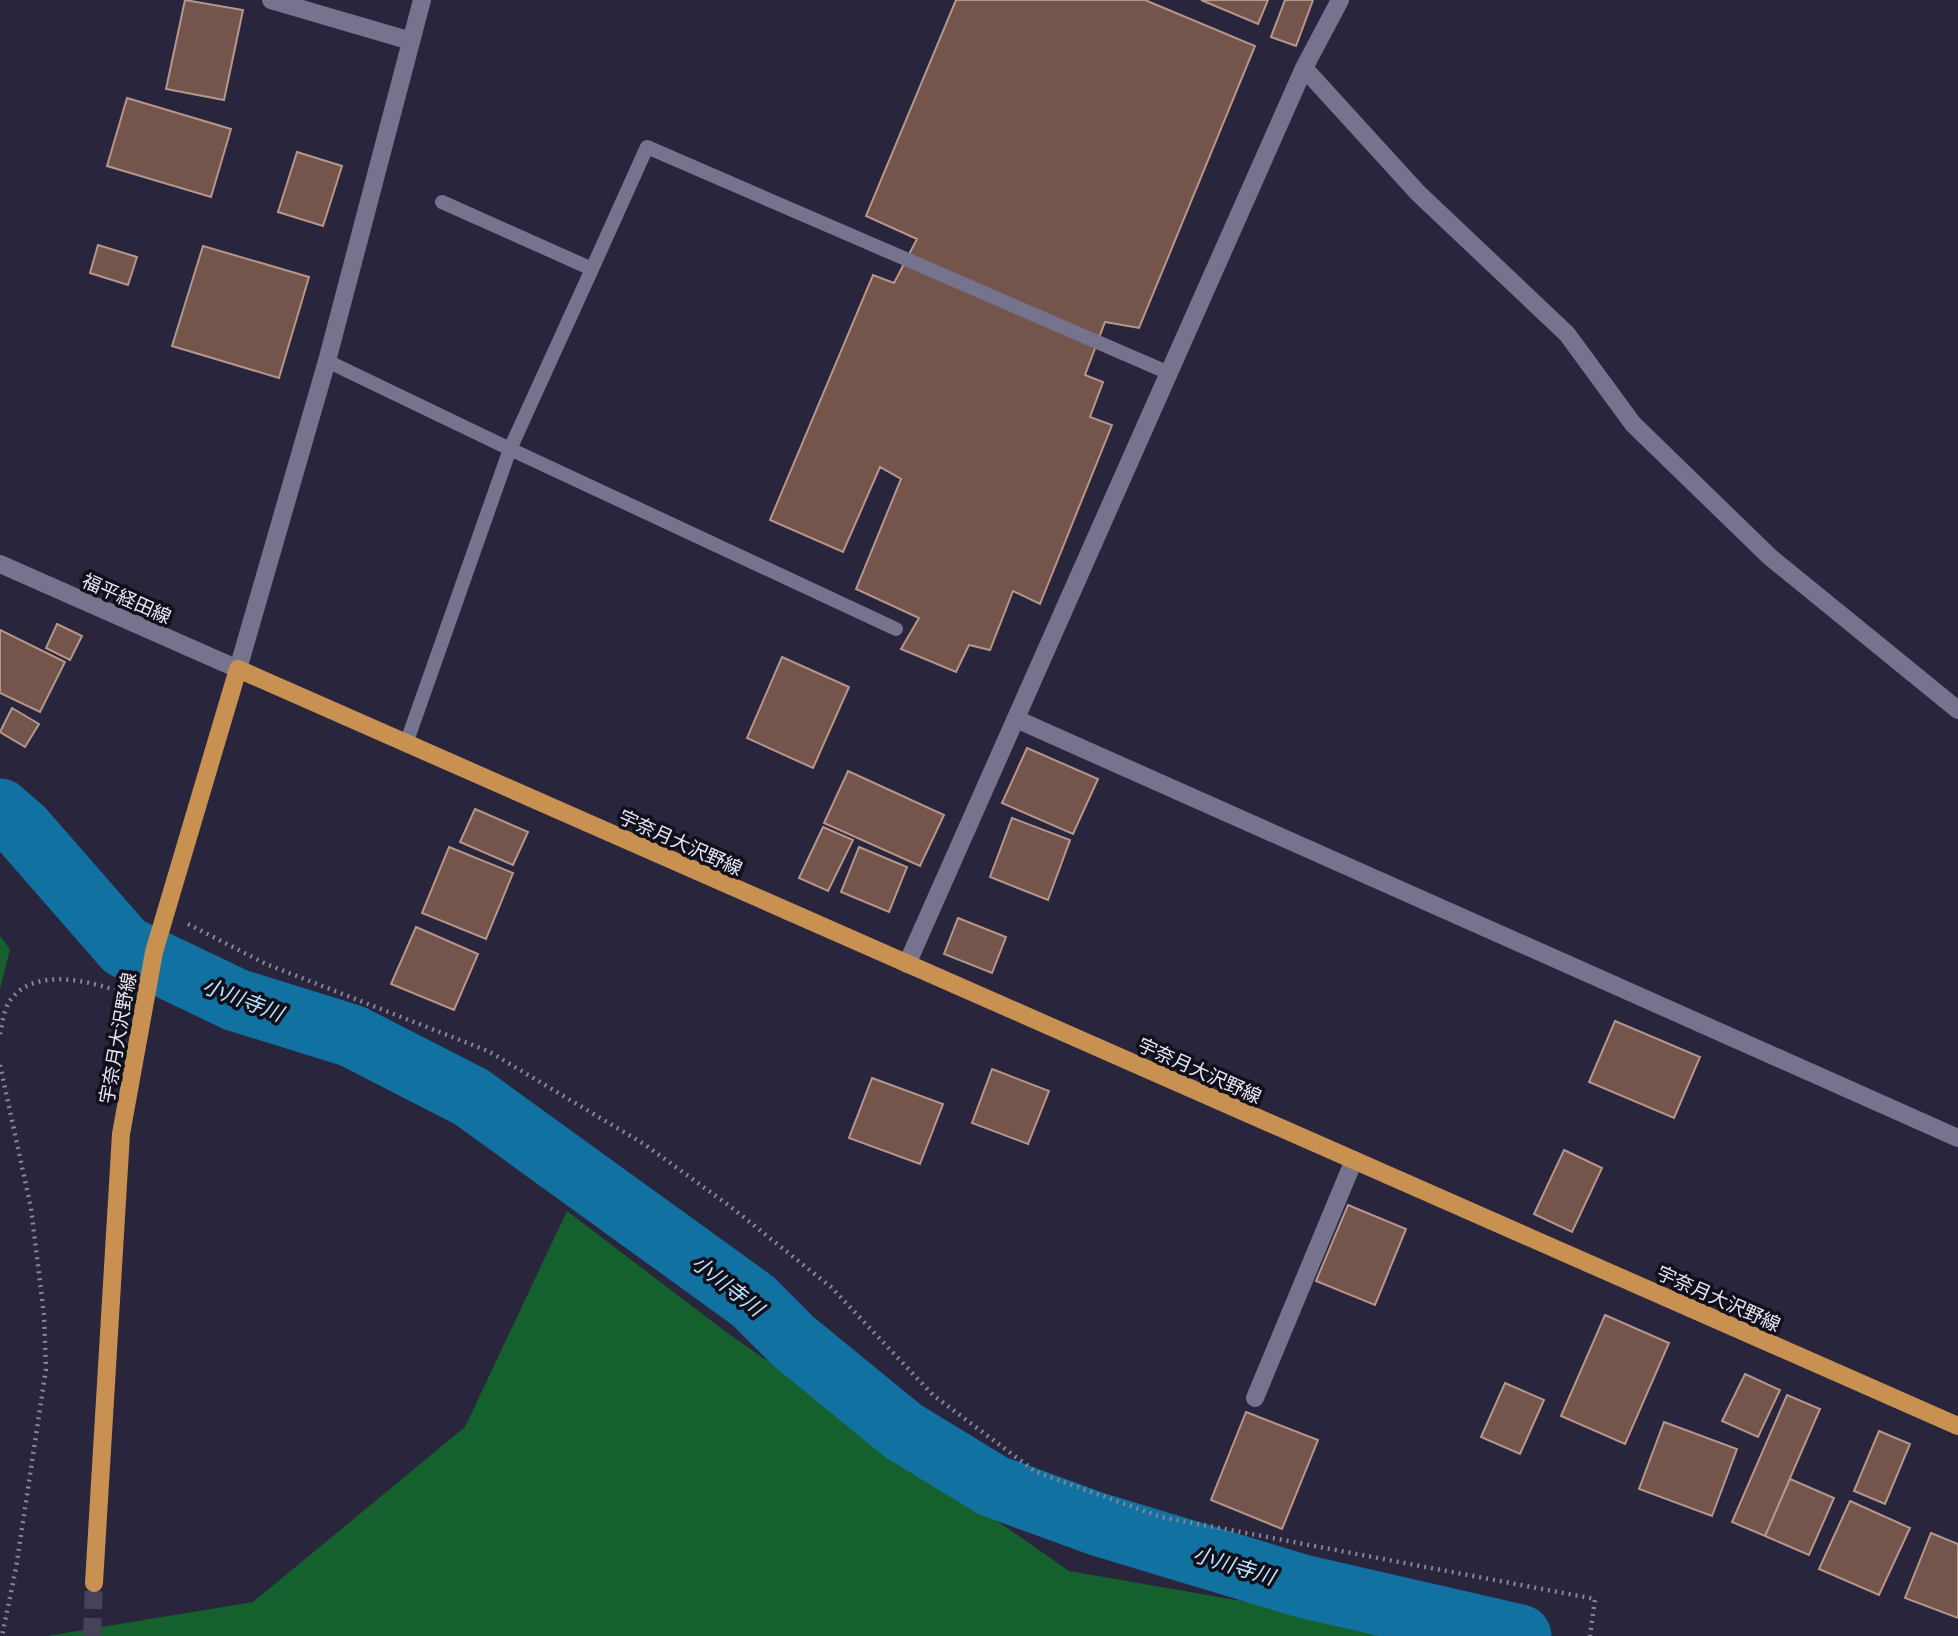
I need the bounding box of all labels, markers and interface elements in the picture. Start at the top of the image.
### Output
street label: 福平経田線 [79,568,175,628]
street label: 宇奈月大沢野線 [616,804,746,880]
street label: 宇奈月大沢野線 [94,971,140,1105]
water label: 小川寺川 [199,972,289,1027]
street label: 宇奈月大沢野線 [1135,1032,1265,1108]
water label: 小川寺川 [687,1249,771,1322]
street label: 宇奈月大沢野線 [1654,1260,1784,1336]
water label: 小川寺川 [1190,1540,1280,1590]

